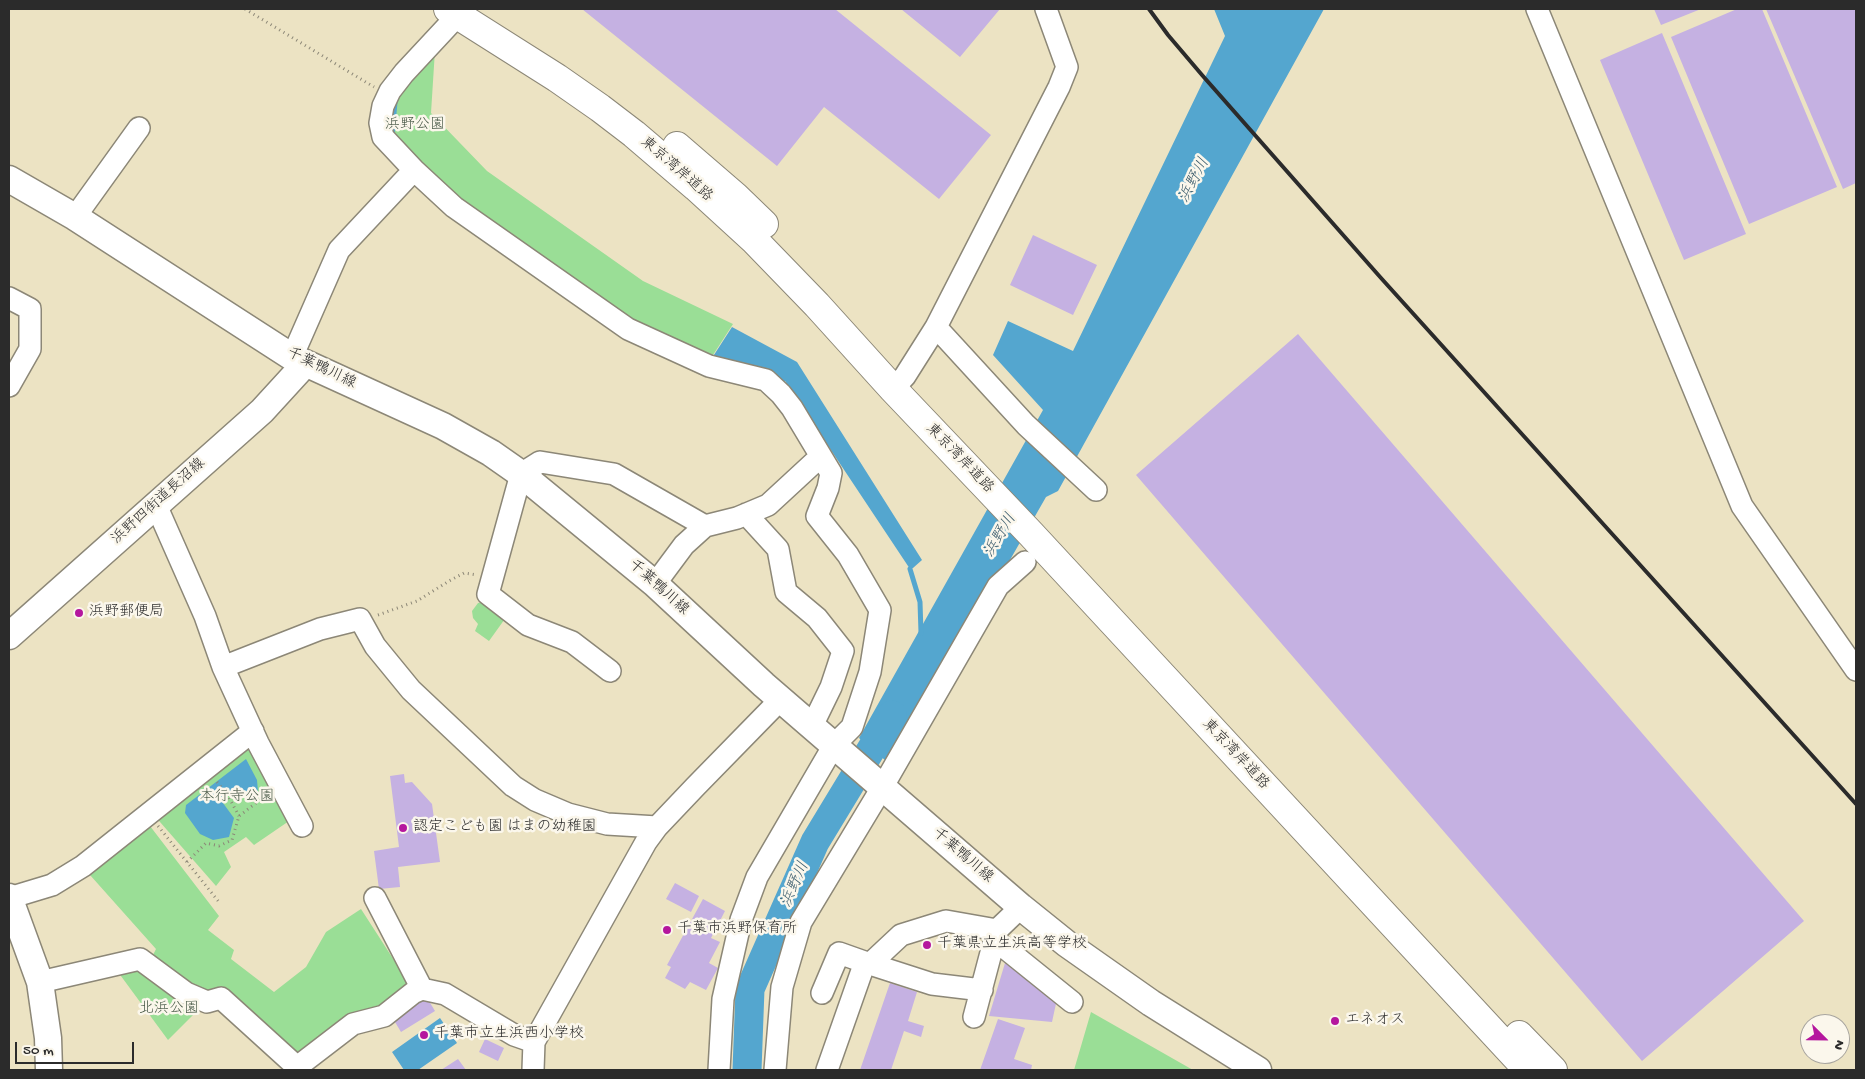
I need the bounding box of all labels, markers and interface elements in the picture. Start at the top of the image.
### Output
park label: 浜野公園 [385,117,445,135]
street label: 東京湾岸道路 [636,134,716,206]
water label: 浜野川 [1175,155,1215,207]
street label: 千葉鴨川線 [283,344,359,394]
street label: 東京湾岸道路 [921,420,997,498]
street label: 浜野四街道長沼線 [108,455,210,549]
water label: 浜野川 [980,510,1022,562]
street label: 千葉鴨川線 [624,556,692,620]
place label: 浜野郵便局 [89,604,164,622]
marker: 浜野郵便局 [73,607,85,619]
street label: 東京湾岸道路 [1198,716,1272,794]
park label: 本行寺公園 [200,789,274,807]
place label: 認定こども園 はまの幼稚園 [413,819,597,837]
marker: 認定こども園 はまの幼稚園 [397,822,409,834]
street label: 千葉鴨川線 [928,825,996,887]
water label: 浜野川 [777,859,815,911]
place label: 千葉市浜野保育所 [677,921,797,939]
marker: 千葉市浜野保育所 [661,924,673,936]
place label: 千葉県立生浜高等学校 [937,936,1087,954]
marker: 千葉県立生浜高等学校 [921,939,933,951]
park label: 北浜公園 [139,1001,199,1019]
place label: エネオス [1345,1012,1405,1030]
north arrow [1800,1014,1850,1064]
marker: エネオス [1329,1015,1341,1027]
place label: 千葉市立生浜西小学校 [434,1026,584,1044]
marker: 千葉市立生浜西小学校 [418,1029,430,1041]
scale bar [18,1032,136,1064]
text: N [1829,1037,1848,1052]
text: 50 m [23,1042,54,1060]

